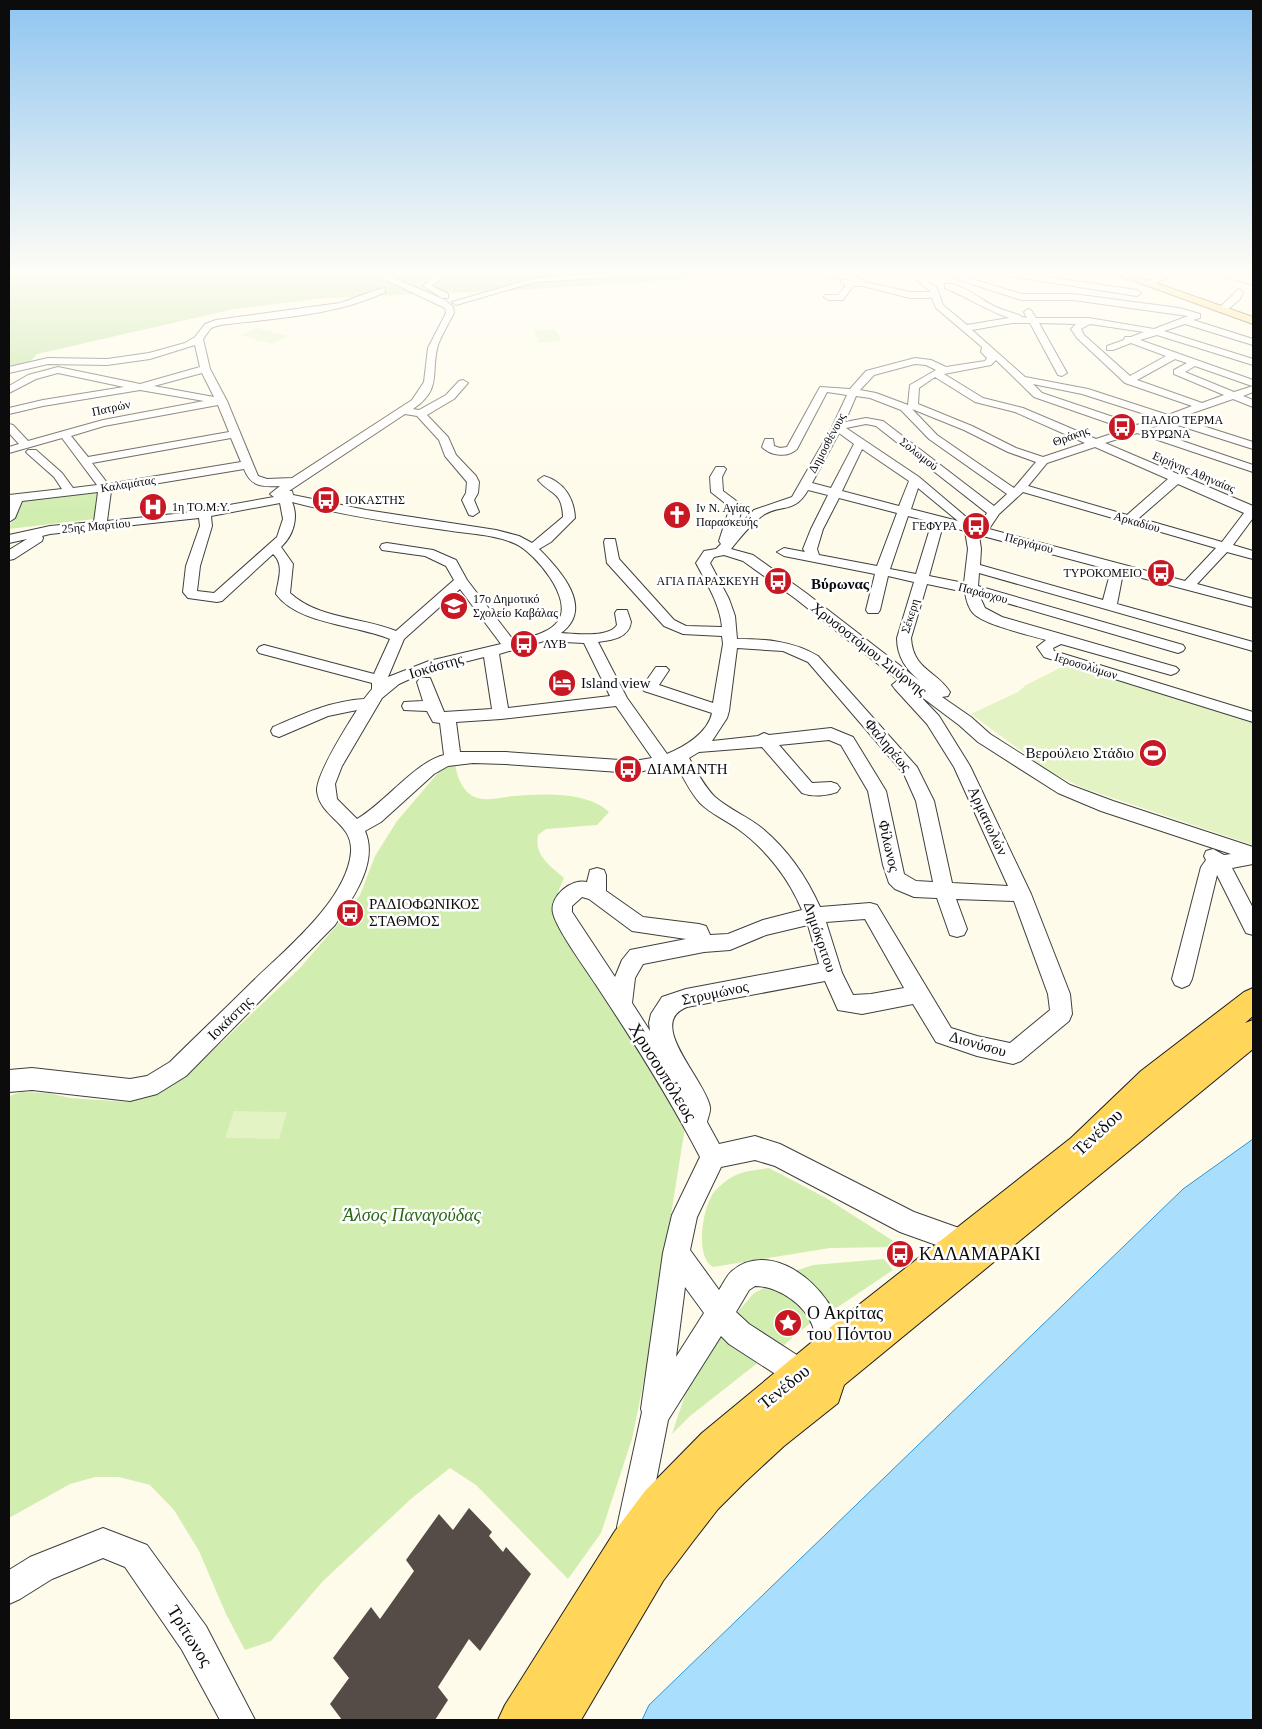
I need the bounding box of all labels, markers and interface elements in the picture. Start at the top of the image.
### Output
street label: Πατρών [90,397,132,419]
street label: Δημοσθένους [805,410,849,475]
bus stop icon: ΠΑΛΙΟ ΤΕΡΜΑ ΒΥΡΩΝΑ [1107,412,1137,442]
place label: ΠΑΛΙΟ ΤΕΡΜΑ ΒΥΡΩΝΑ [1141,413,1223,441]
street label: Θράκης [1051,423,1091,449]
street label: Σολωμού [897,435,941,473]
street label: Ειρήνης Αθηναίας [1151,448,1238,496]
street label: Καλαμάτας [100,473,157,495]
bus stop icon: ΙΟΚΑΣΤΗΣ [311,485,341,515]
hospital icon: 1η ΤΟ.Μ.Υ. [138,492,168,522]
place label: ΙΟΚΑΣΤΗΣ [345,493,405,507]
place label: 1η ΤΟ.Μ.Υ. [172,500,230,514]
church icon: Ιν Ν. Αγίας Παρασκευής [662,500,692,530]
place label: Ιν Ν. Αγίας Παρασκευής [696,501,758,529]
street label: Αρκαδίου [1112,509,1162,535]
bus stop icon: ΓΕΦΥΡΑ [961,511,991,541]
street label: 25ης Μαρτίου [61,516,131,536]
place label: ΓΕΦΥΡΑ [912,519,957,533]
street label: Περγάμου [1003,530,1055,556]
bus stop icon: ΤΥΡΟΚΟΜΕΙΟ [1146,558,1176,588]
bus stop icon: ΑΓΙΑ ΠΑΡΑΣΚΕΥΗ [763,566,793,596]
place label: ΤΥΡΟΚΟΜΕΙΟ [1063,566,1142,580]
place label: ΑΓΙΑ ΠΑΡΑΣΚΕΥΗ [657,574,759,588]
district label: Βύρωνας [811,576,870,592]
street label: Παράσχου [957,580,1009,606]
school or university icon: 17ο Δημοτικό Σχολείο Καβάλας [439,591,469,621]
place label: 17ο Δημοτικό Σχολείο Καβάλας [473,592,558,620]
street label: Σέκερη [898,597,922,635]
street label: Χρυσοστόμου Σμύρνης [808,599,930,699]
bus stop icon: ΛΥΒ [509,629,539,659]
place label: ΛΥΒ [543,637,567,651]
street label: Ιοκάστης [407,650,465,682]
street label: Ιεροσολύμων [1053,650,1120,682]
hotel icon: Island view [547,668,577,698]
place label: Island view [581,675,651,691]
street label: Φαληρέως [861,716,915,774]
sports icon: Βερούλειο Στάδιο [1138,738,1168,768]
place label: Βερούλειο Στάδιο [1025,745,1134,761]
bus stop icon: ΔΙΑΜΑΝΤΗ [613,754,643,784]
place label: ΔΙΑΜΑΝΤΗ [647,761,728,777]
street label: Αρματωλών [965,784,1011,858]
street label: Φίλωνος [875,819,903,873]
place label: ΡΑΔΙΟΦΩΝΙΚΟΣ ΣΤΑΘΜΟΣ [369,896,480,929]
bus stop icon: ΡΑΔΙΟΦΩΝΙΚΟΣ ΣΤΑΘΜΟΣ [335,898,365,928]
street label: Δημόκριτου [801,900,839,974]
street label: Στρυμώνος [680,978,750,1008]
street label: Ιοκάστης [204,993,256,1043]
street label: Χρυσουπόλεως [625,1019,701,1125]
street label: Διονύσου [948,1028,1008,1060]
street label: Τενέδου [1069,1104,1127,1160]
park label: Άλσος Παναγούδας [342,1205,482,1225]
bus stop icon: ΚΑΛΑΜΑΡΑΚΙ [885,1239,915,1269]
place label: ΚΑΛΑΜΑΡΑΚΙ [919,1244,1040,1264]
place label: Ο Ακρίτας του Πόντου [807,1303,892,1344]
place icon: Ο Ακρίτας του Πόντου [773,1308,803,1338]
street label: Τενέδου [755,1360,813,1413]
street label: Τρίτωνος [163,1602,217,1670]

